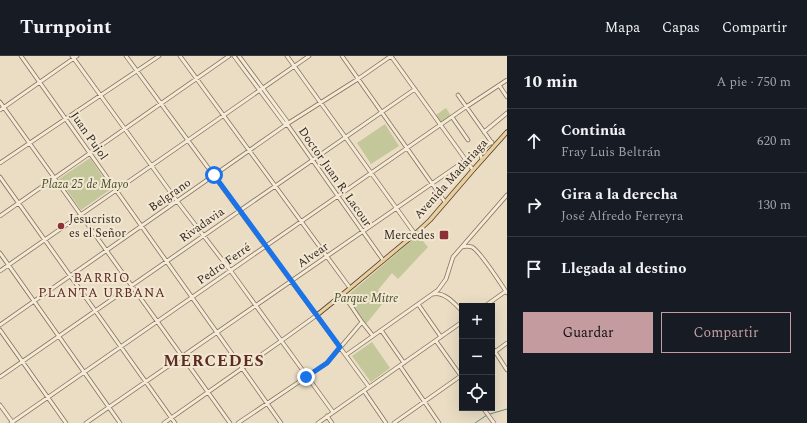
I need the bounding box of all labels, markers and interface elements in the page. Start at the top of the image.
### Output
text: Turnpoint [20,13,112,42]
text: Mapa [605,17,640,38]
text: Capas [662,17,700,38]
text: Compartir [722,17,787,38]
text: 10 min [523,69,578,95]
text: A pie · 750 m [717,72,791,92]
street label: Juan Pujol [65,108,113,164]
text: Continúa [561,119,626,142]
street label: Doctor Juan R. Lacour [293,123,377,231]
icon: ahead [523,130,545,152]
text: 620 m [757,131,791,151]
street label: Avenida Madariaga [410,134,493,224]
text: Fray Luis Beltrán [561,142,661,162]
route start [205,166,223,184]
street label: Belgrano [145,173,195,217]
park label: Plaza 25 de Mayo [41,175,129,194]
text: Gira a la derecha [561,183,677,206]
icon: right [523,194,545,216]
text: 130 m [757,195,791,215]
street label: Rivadavia [176,202,229,247]
text: José Alfredo Ferreyra [561,206,683,226]
place label: Jesucristo es el Señor [69,210,126,243]
marker: Jesucristo es el Señor [56,221,66,231]
place label: Mercedes [384,226,435,245]
marker: Mercedes [438,229,450,241]
street label: Alvear [293,237,333,273]
street label: Pedro Ferré [193,238,255,290]
text: Llegada al destino [561,257,686,280]
icon: arrive [523,258,545,280]
district label: BARRIO PLANTA URBANA [38,268,166,303]
park label: Parque Mitre [334,289,398,308]
map controls [459,303,495,411]
button: + [459,303,495,339]
button: Guardar [523,312,653,353]
button: Compartir [661,312,791,353]
button: − [459,339,495,375]
district label: MERCEDES [163,349,265,373]
route end [297,368,315,386]
button: locate [459,375,495,411]

